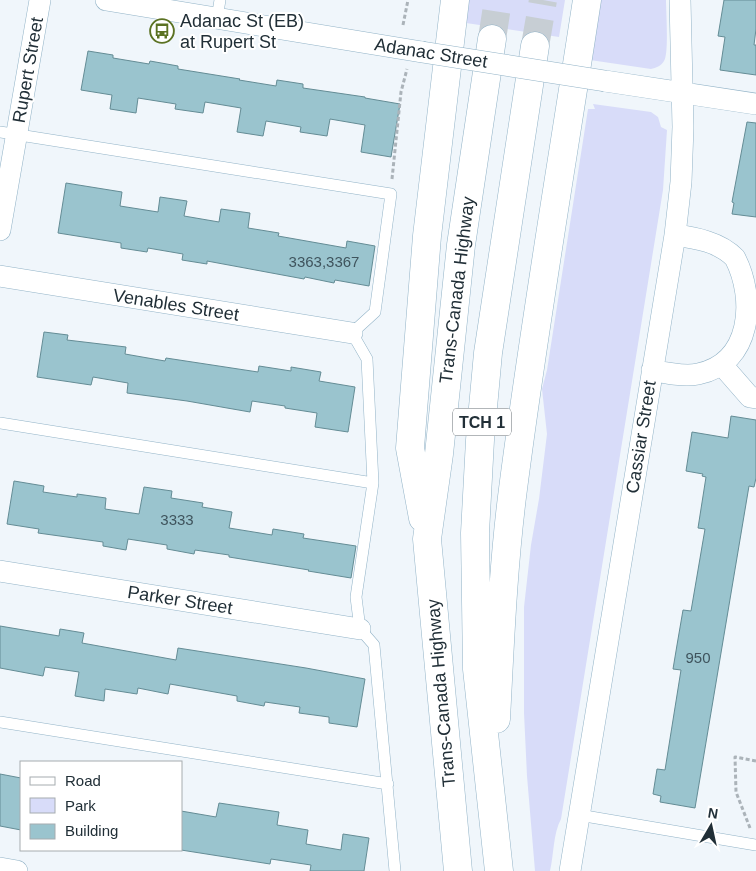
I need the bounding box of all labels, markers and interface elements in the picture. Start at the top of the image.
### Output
place label: Adanac St (EB) at Rupert St [180,11,304,52]
street label: Rupert Street [9,16,47,124]
bus stop icon: Adanac St (EB) at Rupert St [149,18,175,44]
street label: Adanac Street [373,34,489,72]
street label: Trans-Canada Highway [436,195,478,385]
house number: 3363,3367 [289,253,359,270]
street label: Venables Street [112,285,240,325]
street label: Cassiar Street [622,379,660,495]
road number: TCH 1 [453,408,511,436]
house number: 3333 [160,511,194,528]
street label: Parker Street [126,582,234,618]
street label: Trans-Canada Highway [423,598,459,788]
house number: 950 [685,649,711,666]
legend [20,761,182,851]
text: Road [65,772,101,789]
text: Park [65,797,96,814]
north arrow [686,801,736,851]
text: N [707,804,719,822]
text: Building [65,822,118,839]

